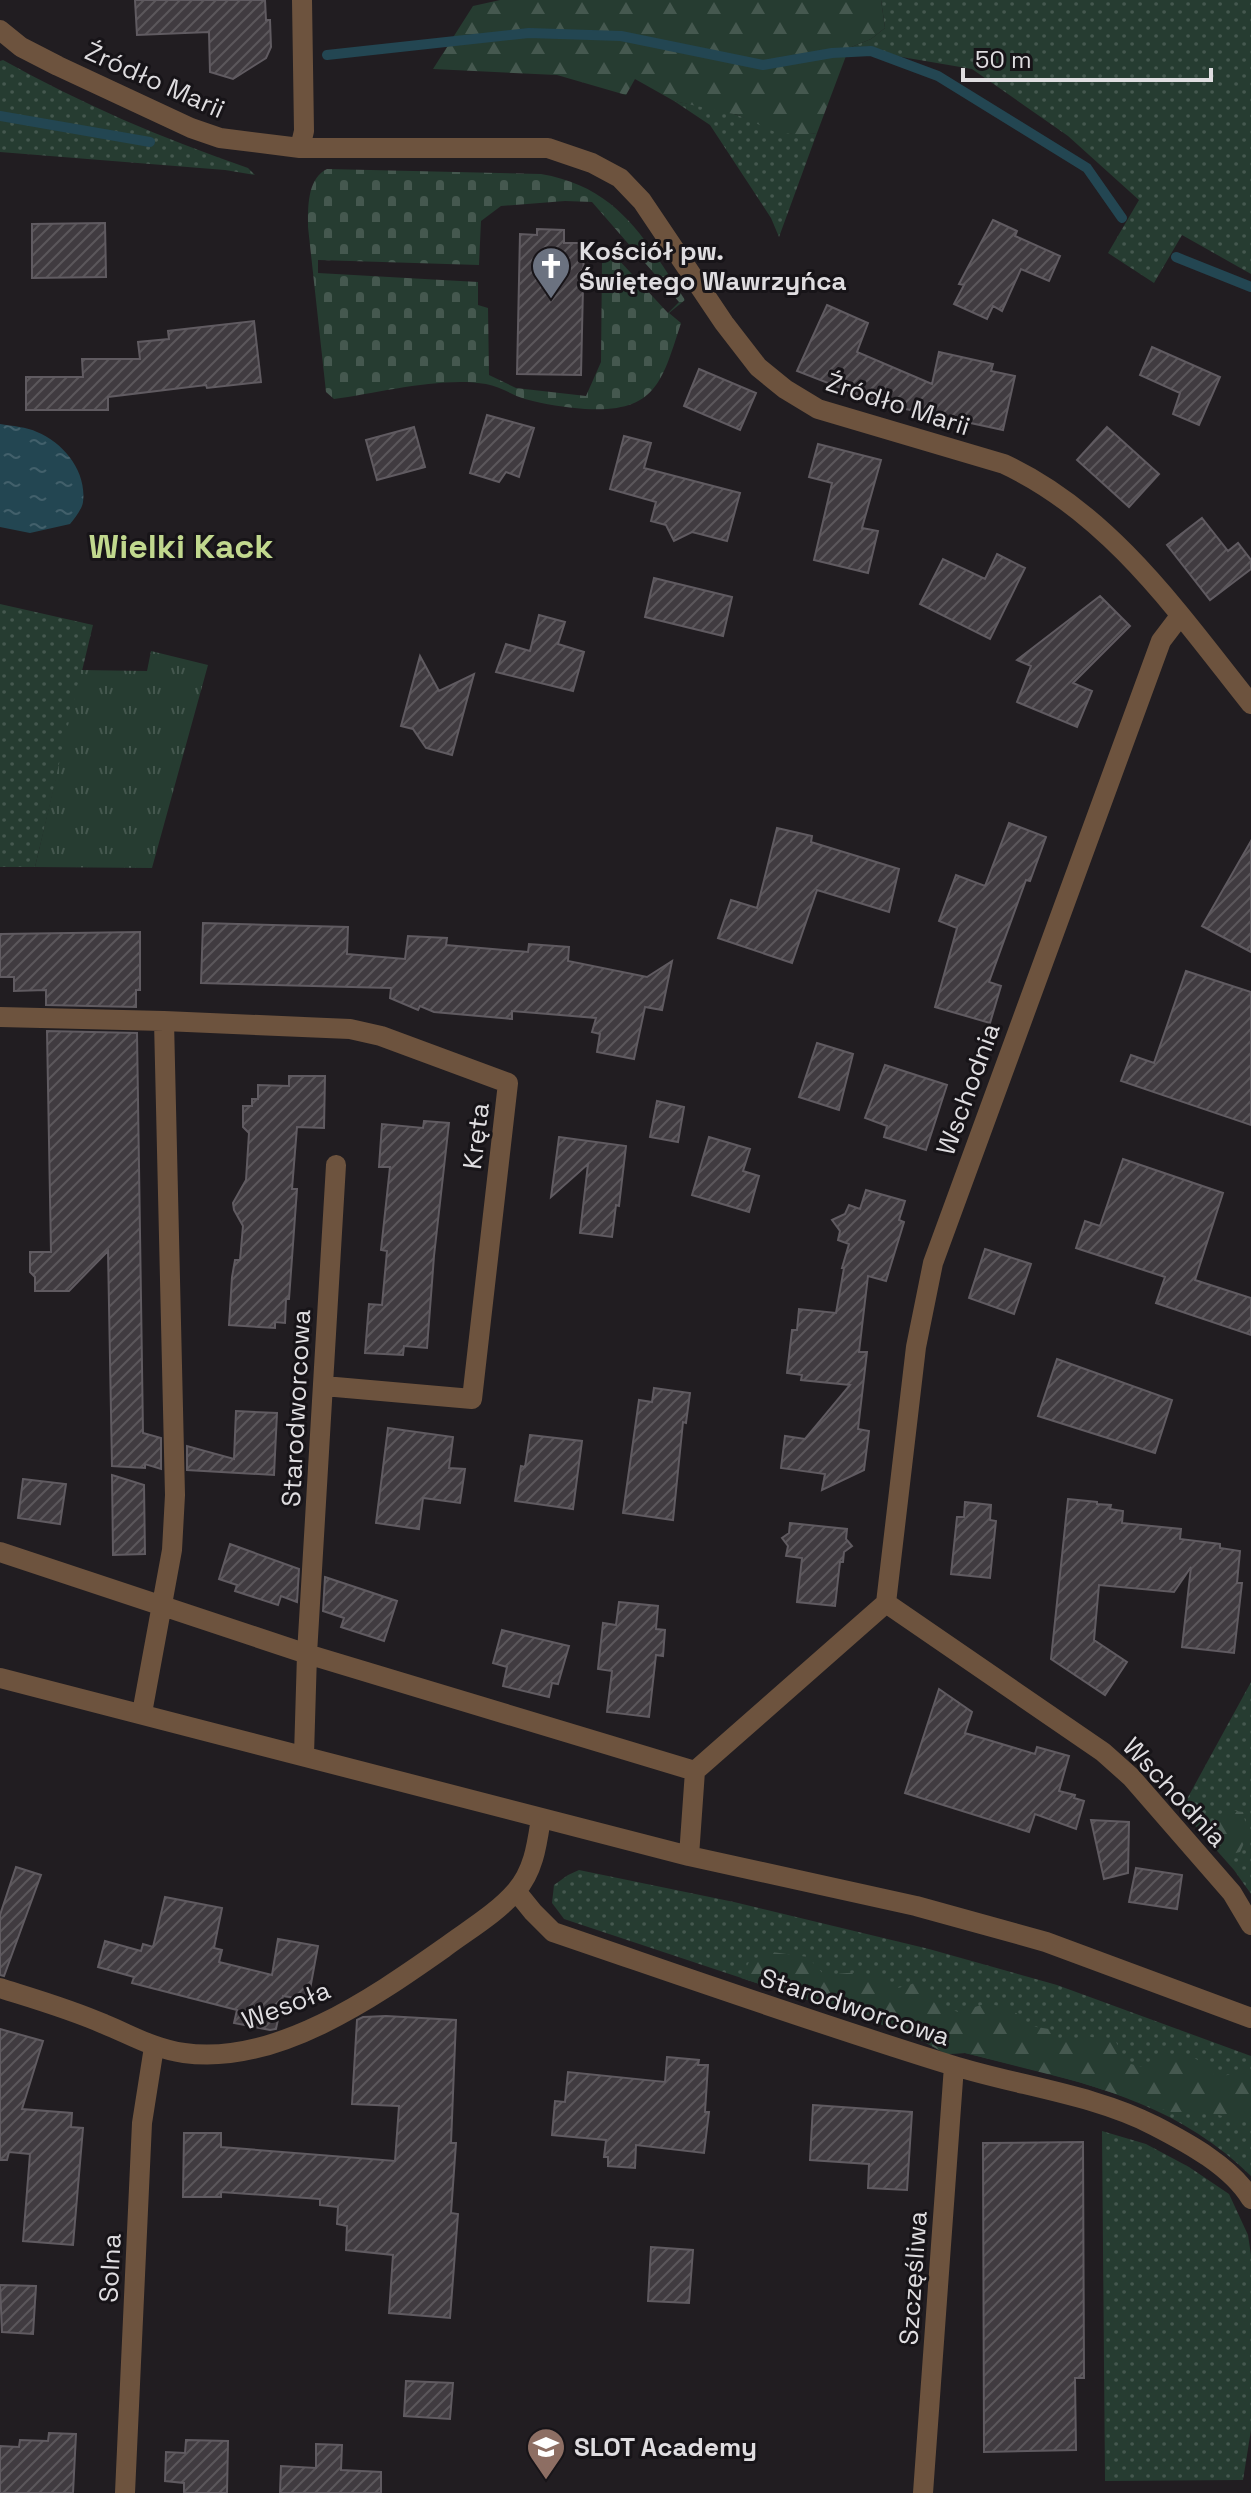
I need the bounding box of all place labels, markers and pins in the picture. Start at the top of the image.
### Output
place label: Kościół pw. Świętego Wawrzyńca [579,234,847,298]
church icon: Kościół pw. Świętego Wawrzyńca [530,245,572,300]
school or university icon: SLOT Academy [525,2426,567,2481]
place label: SLOT Academy [574,2430,757,2464]

